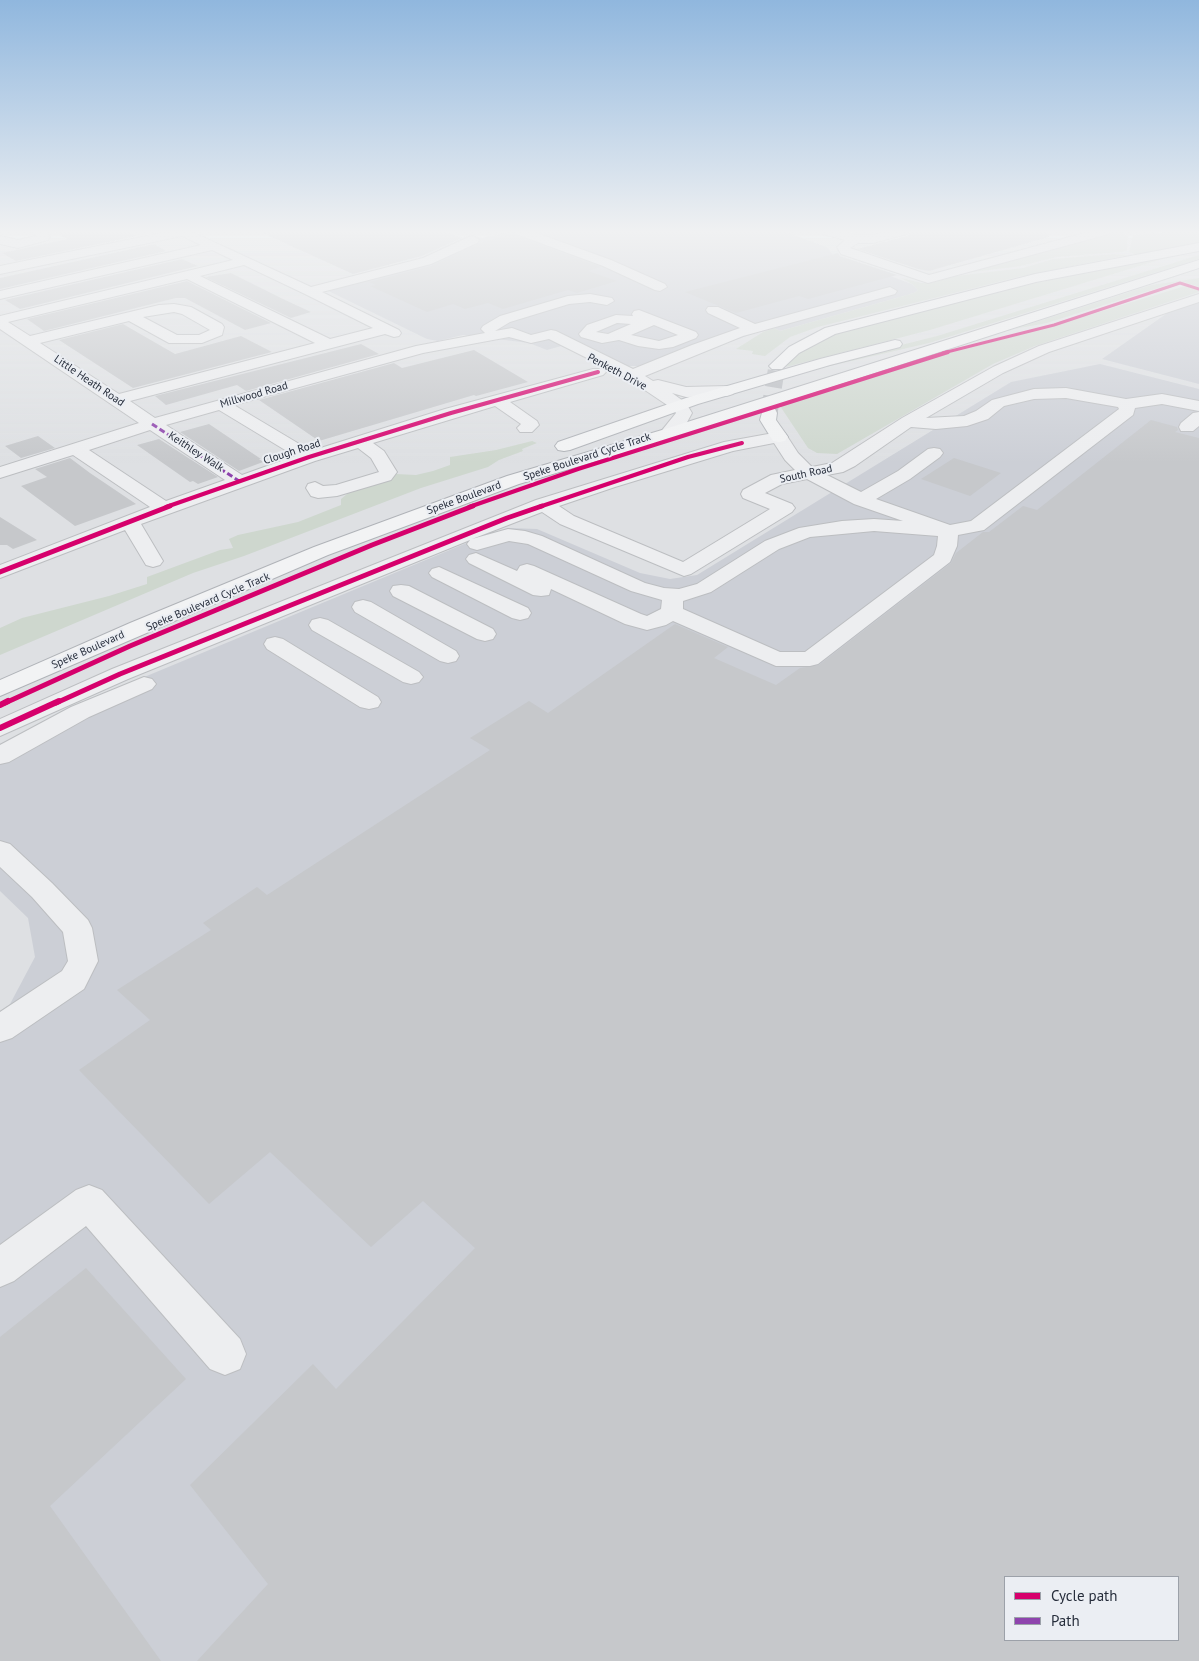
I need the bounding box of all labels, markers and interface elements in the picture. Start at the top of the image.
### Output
street label: Penketh Drive [585,351,649,393]
street label: Little Heath Road [51,353,127,409]
street label: Millwood Road [219,379,289,411]
street label: Keithley Walk [166,429,226,475]
street label: Speke Boulevard Cycle Track [522,430,652,484]
street label: Clough Road [262,437,322,467]
street label: South Road [778,462,834,486]
street label: Speke Boulevard [425,478,503,518]
street label: Speke Boulevard Cycle Track [144,570,272,634]
street label: Speke Boulevard [50,628,126,672]
legend [1004,1576,1179,1641]
text: Cycle path [1051,1586,1117,1605]
text: Path [1051,1611,1080,1630]

